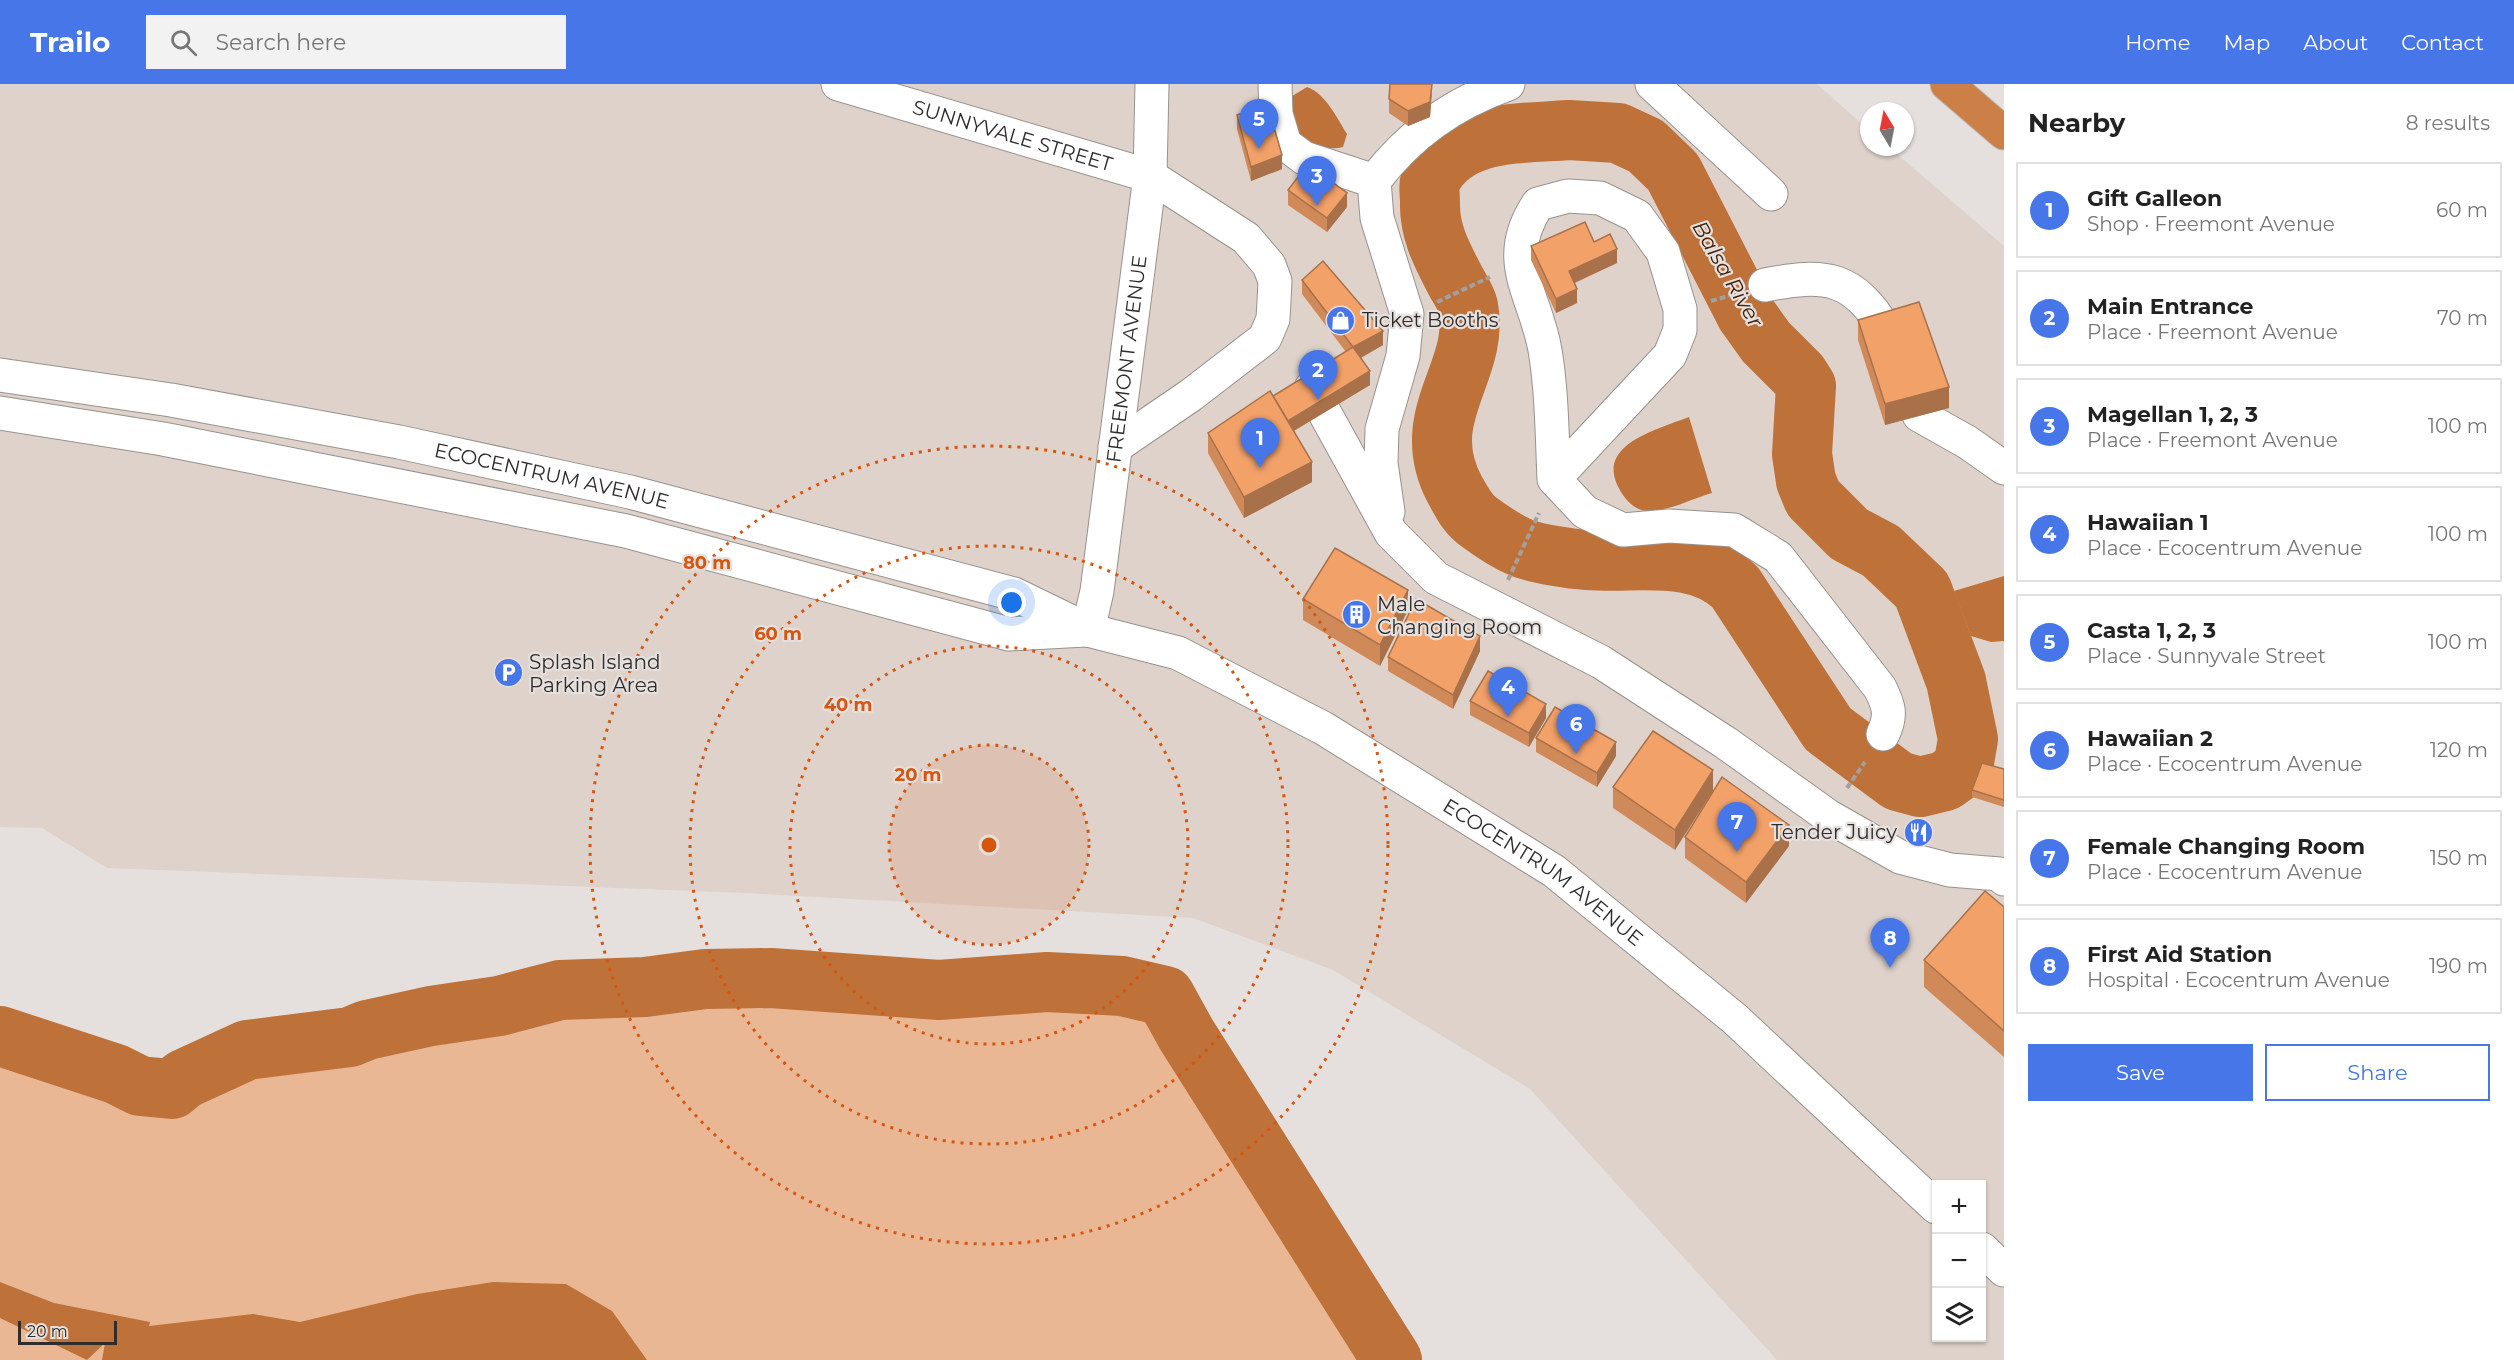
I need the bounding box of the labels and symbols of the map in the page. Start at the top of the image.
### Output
street label: SUNNYVALE STREET [910,95,1116,176]
pin: 5 [1240,100,1278,149]
north arrow [1860,102,1914,156]
pin: 3 [1298,156,1336,206]
water label: Balsa River [1687,216,1769,332]
street label: FREEMONT AVENUE [1101,254,1152,464]
shop icon: Ticket Booths [1325,304,1357,336]
place label: Ticket Booths [1362,308,1499,332]
pin: 2 [1298,350,1338,400]
pin: 1 [1240,418,1280,468]
street label: ECOCENTRUM AVENUE [432,438,672,514]
text: 80 m [683,552,731,574]
your location [997,588,1026,617]
place label: Male Changing Room [1377,592,1542,639]
building icon: Male Changing Room [1340,599,1372,631]
text: 60 m [754,623,802,645]
place label: Splash Island Parking Area [529,650,661,697]
parking icon: Splash Island Parking Area [492,657,524,689]
pin: 4 [1488,668,1528,717]
text: 40 m [824,694,872,716]
pin: 6 [1556,704,1596,754]
text: 20 m [895,764,941,786]
street label: ECOCENTRUM AVENUE [1439,793,1648,951]
pin: 7 [1718,802,1756,852]
restaurant icon: Tender Juicy [1902,816,1934,848]
place label: Tender Juicy [1771,820,1897,844]
centre of rings [979,835,999,855]
pin: 8 [1870,918,1910,968]
scale bar [18,1318,117,1346]

